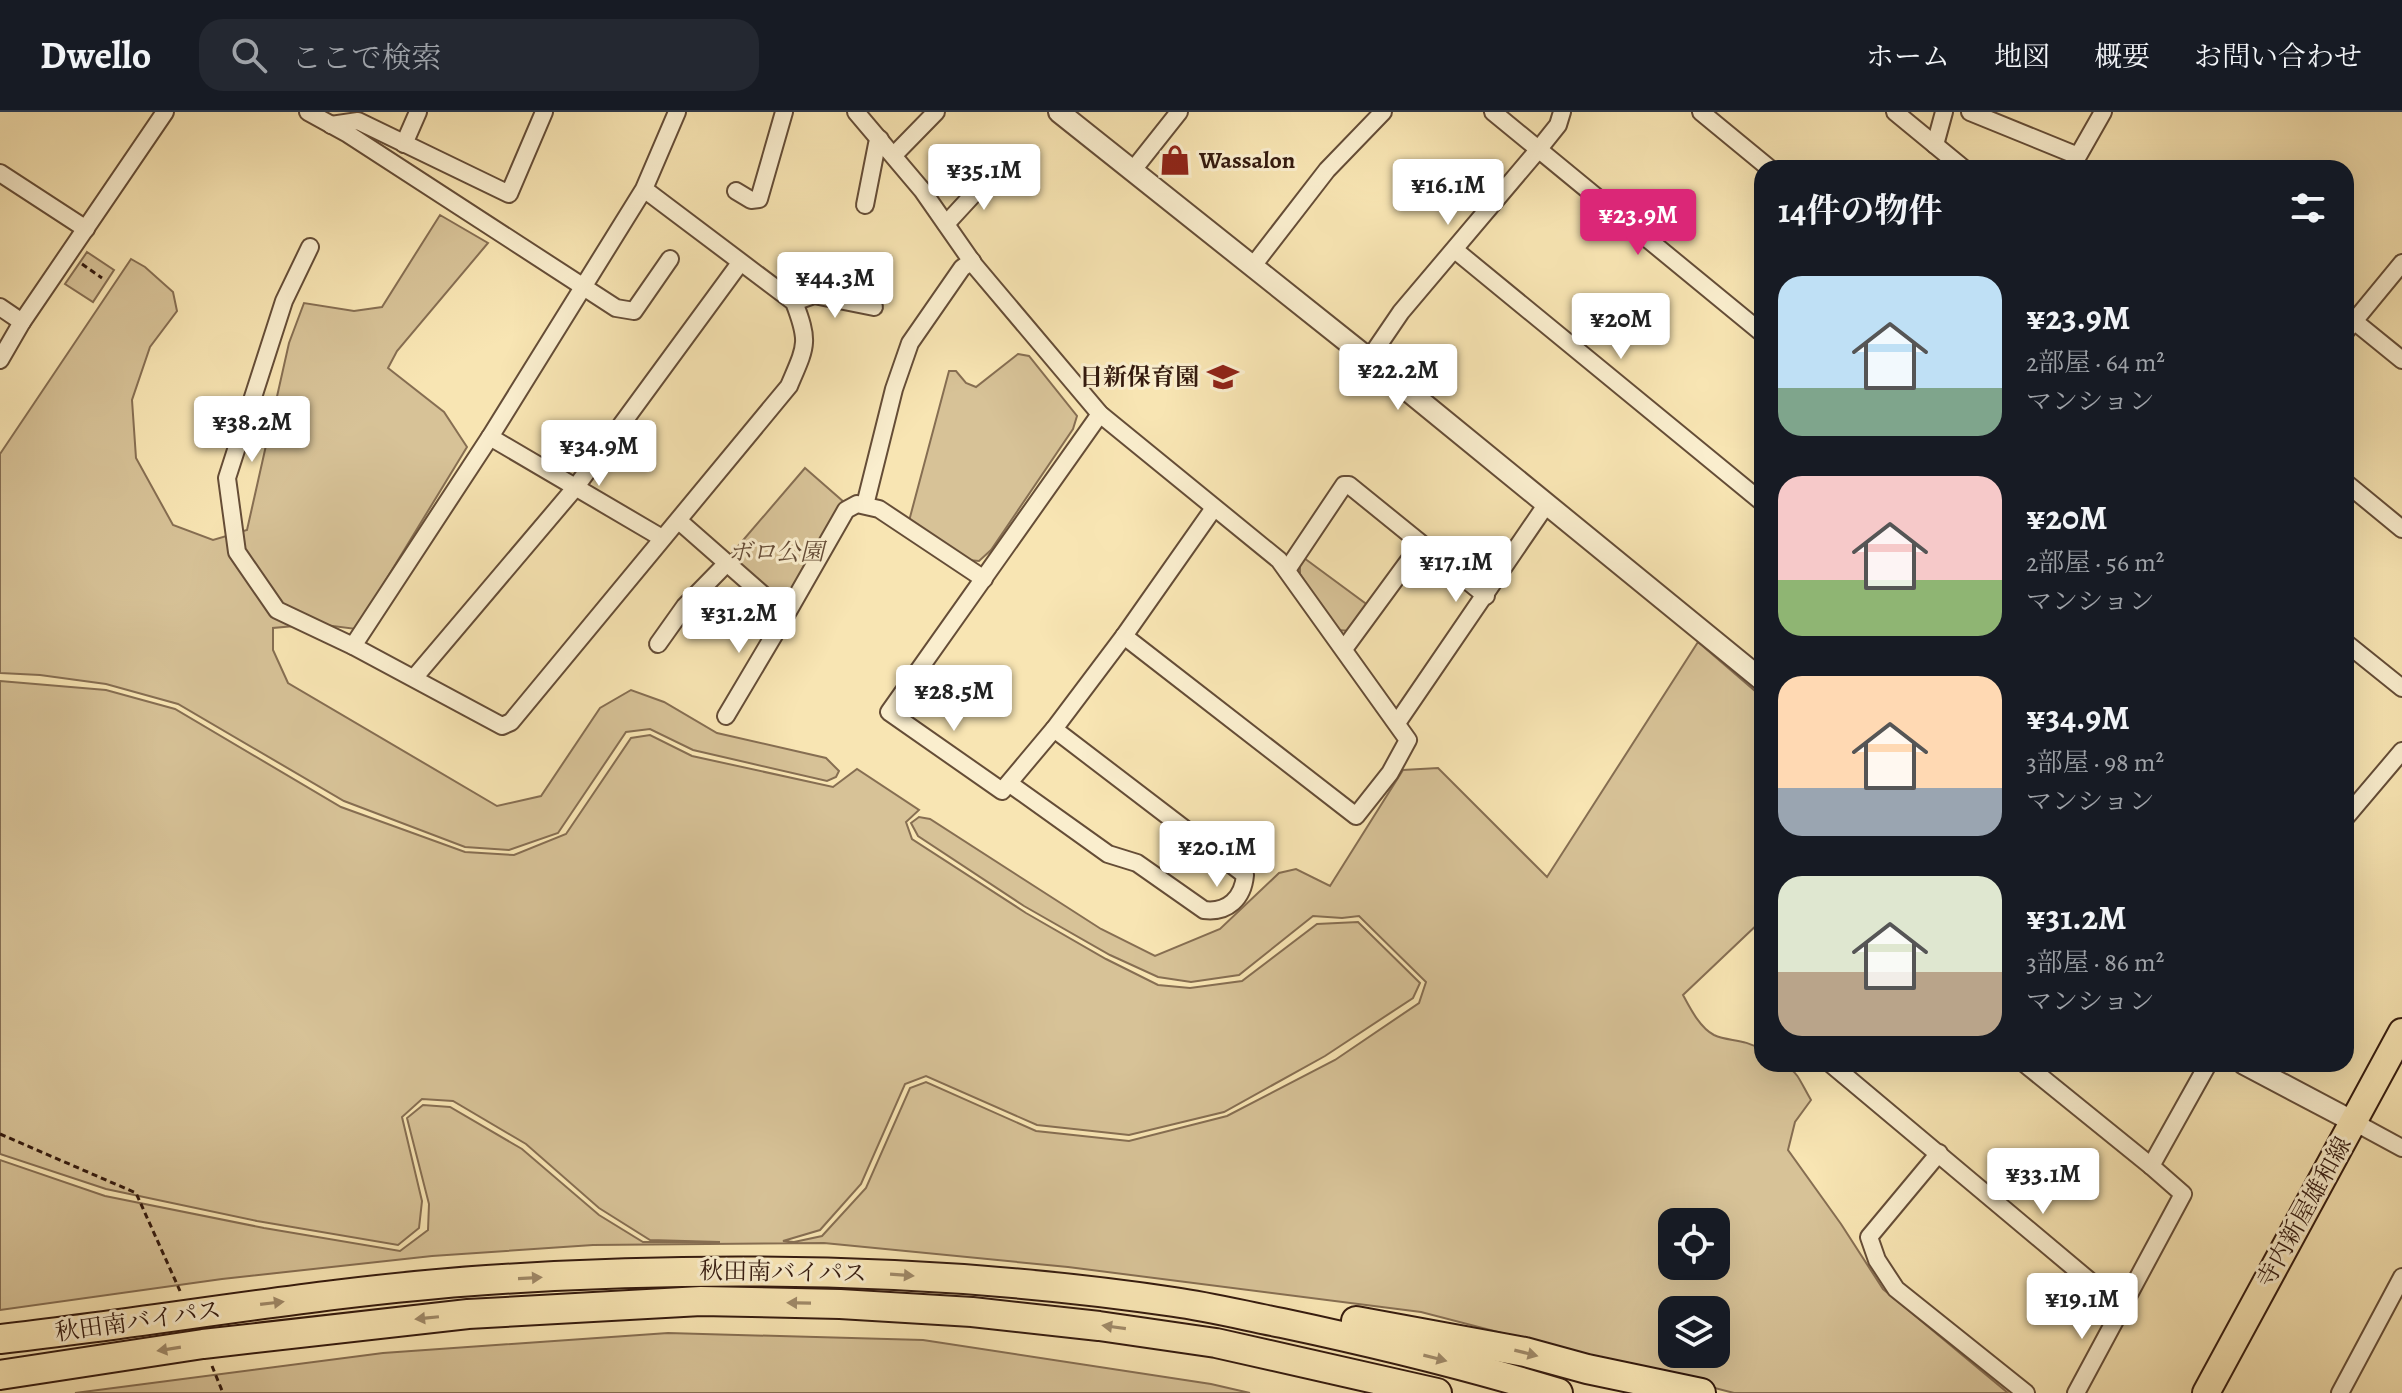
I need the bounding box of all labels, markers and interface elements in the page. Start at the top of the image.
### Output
search box [199,19,759,91]
text: Dwello [40,29,151,81]
icon: search [227,33,271,77]
text: ここで検索 [291,38,441,78]
text: ホーム [1866,38,1950,76]
text: 地図 [1994,38,2050,76]
text: 概要 [2094,38,2150,76]
text: お問い合わせ [2194,38,2362,76]
shop icon: Wassalon [1158,143,1192,177]
pin: ¥35.1M [919,144,1049,212]
place label: Wassalon [1198,144,1296,176]
text: ¥35.1M [946,152,1022,187]
pin: ¥16.1M [1383,159,1513,227]
text: ¥16.1M [1411,167,1485,202]
icon: filters [2286,186,2330,230]
text: 14件の物件 [1778,187,1942,234]
pin: ¥23.9M [1573,189,1703,257]
text: ¥23.9M [1598,197,1678,232]
pin: ¥44.3M [770,252,900,320]
text: ¥44.3M [795,260,875,295]
pin: ¥20M [1574,293,1668,361]
text: ¥23.9M [2026,294,2130,341]
text: ¥20M [1590,301,1652,336]
icon: home [1842,308,1938,404]
pin: ¥22.2M [1333,344,1463,412]
text: 2部屋 · 64 m² [2026,345,2165,380]
text: ¥22.2M [1357,352,1439,387]
school or university icon: 日新保育園 [1206,360,1240,394]
place label: 日新保育園 [1079,361,1199,393]
text: マンション [2026,384,2155,419]
pin: ¥38.2M [187,396,317,464]
text: ¥38.2M [212,404,292,439]
pin: ¥34.9M [534,420,664,488]
text: ¥34.9M [559,428,639,463]
text: ¥20M [2026,494,2108,541]
icon: home [1842,508,1938,604]
park label: ボロ公園 [728,536,828,568]
pin: ¥17.1M [1391,536,1521,604]
text: ¥17.1M [1419,544,1493,579]
text: 2部屋 · 56 m² [2026,545,2164,580]
text: マンション [2026,584,2155,619]
pin: ¥31.2M [674,587,804,655]
text: ¥31.2M [701,595,778,630]
pin: ¥28.5M [889,665,1019,733]
text: ¥28.5M [914,673,994,708]
text: ¥34.9M [2026,694,2130,741]
icon: home [1842,708,1938,804]
text: 3部屋 · 98 m² [2026,745,2164,780]
text: マンション [2026,784,2155,819]
pin: ¥20.1M [1152,821,1282,889]
text: ¥20.1M [1178,829,1256,864]
text: ¥31.2M [2026,894,2127,941]
icon: home [1842,908,1938,1004]
text: 3部屋 · 86 m² [2026,945,2164,980]
text: マンション [2026,984,2155,1019]
street label: 寺内新屋雄和線 [2249,1131,2359,1293]
pin: ¥33.1M [1978,1148,2108,1216]
text: ¥33.1M [2005,1156,2081,1191]
map controls [1658,1208,1730,1368]
button: locate [1658,1208,1730,1280]
street label: 秋田南バイパス [699,1255,867,1289]
one-way arrow [890,1269,915,1282]
one-way arrow [518,1271,543,1284]
pin: ¥19.1M [2017,1273,2147,1341]
text: ¥19.1M [2045,1281,2119,1316]
street label: 秋田南バイパス [53,1293,223,1349]
button: layers [1658,1296,1730,1368]
one-way arrow [260,1297,285,1310]
one-way arrow [786,1297,811,1310]
one-way arrow [414,1311,439,1324]
one-way arrow [1101,1321,1126,1334]
one-way arrow [156,1343,181,1356]
one-way arrow [1514,1347,1539,1359]
one-way arrow [1422,1352,1447,1364]

